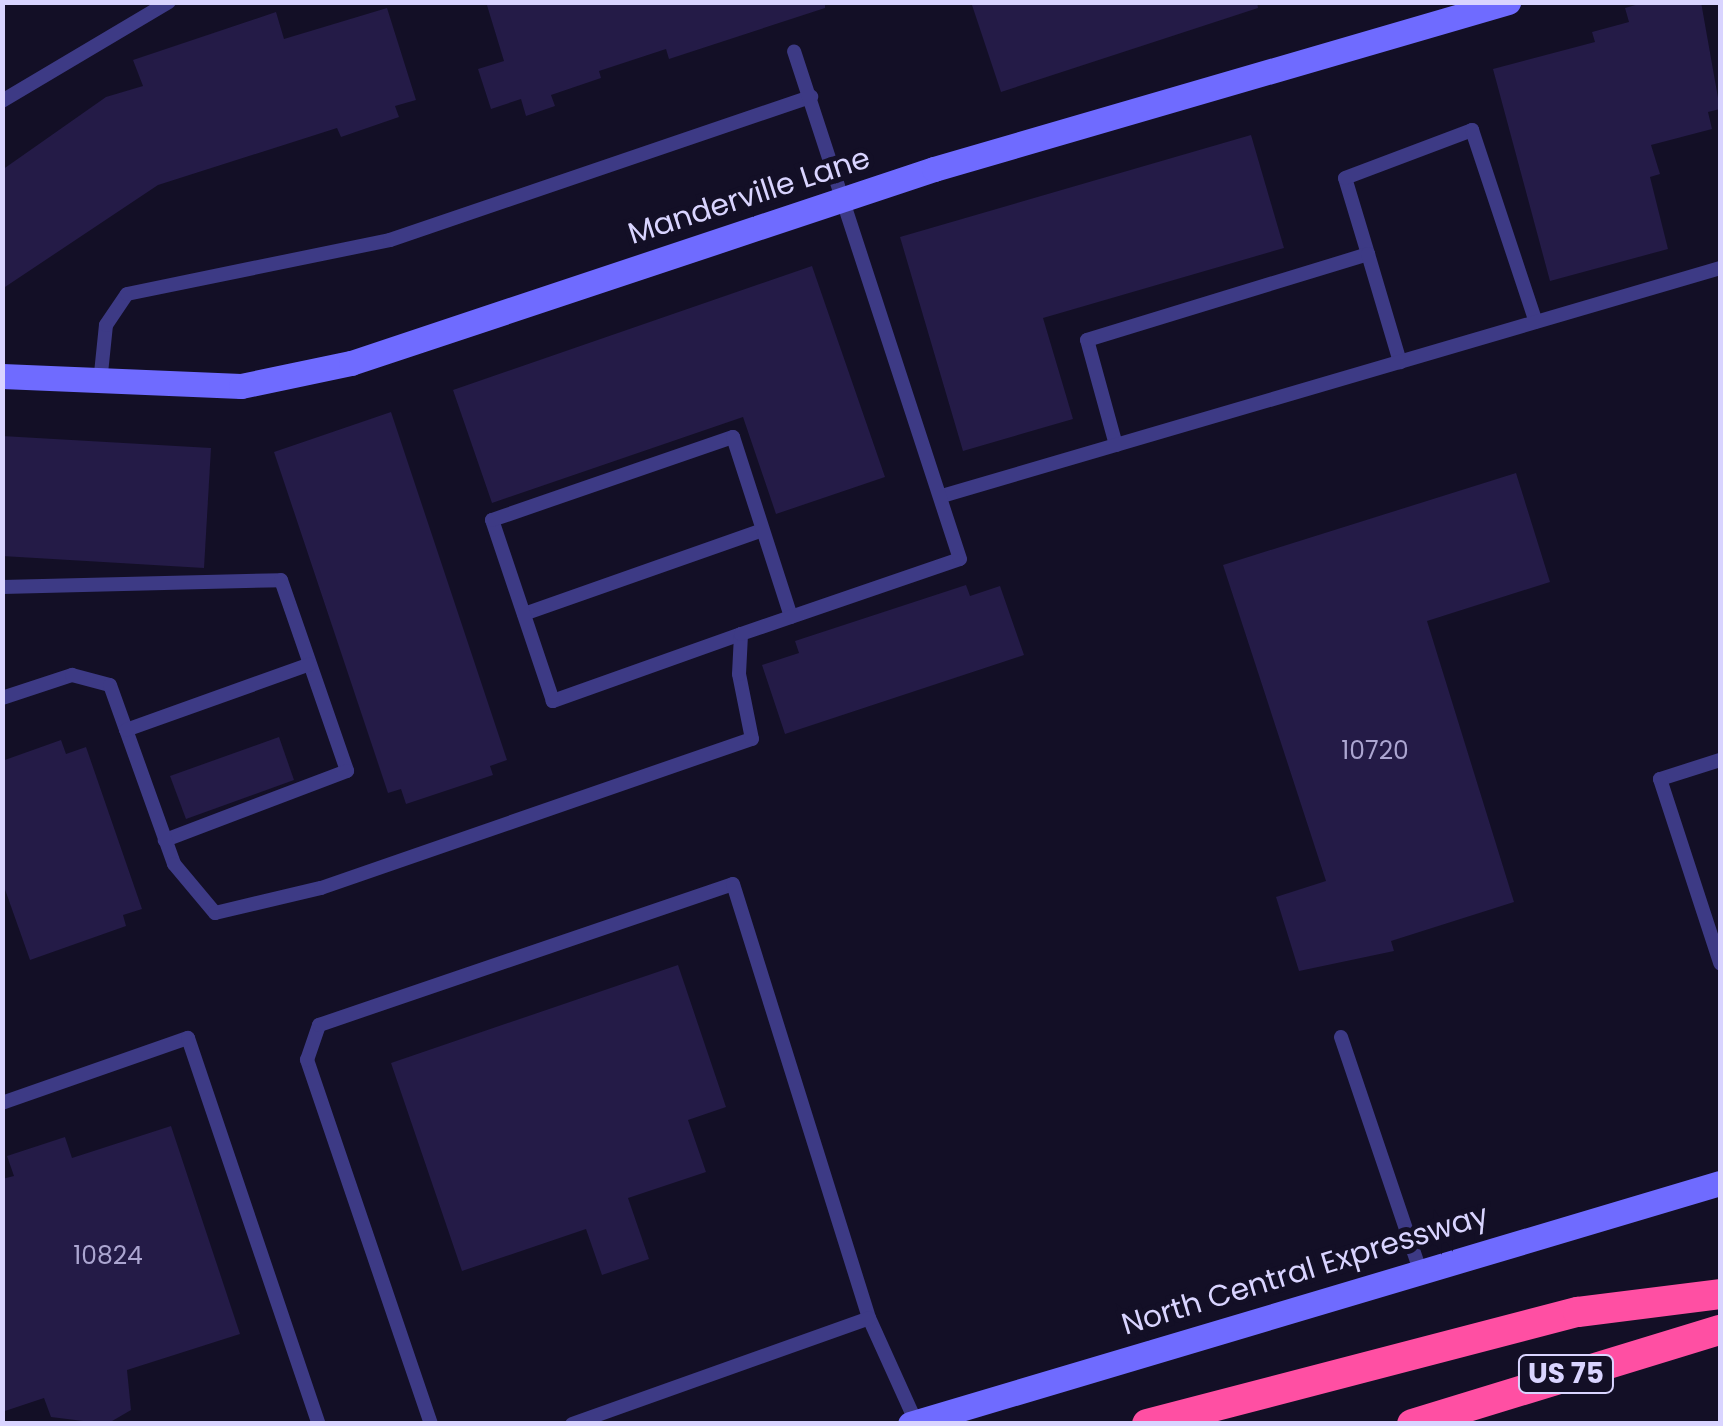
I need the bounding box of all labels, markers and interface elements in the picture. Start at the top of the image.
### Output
street label: Manderville Lane [624,140,874,252]
house number: 10720 [1341,736,1409,766]
street label: North Central Expressway [1117,1197,1493,1343]
house number: 10824 [73,1241,143,1271]
road number: US 75 [1516,1351,1616,1397]

